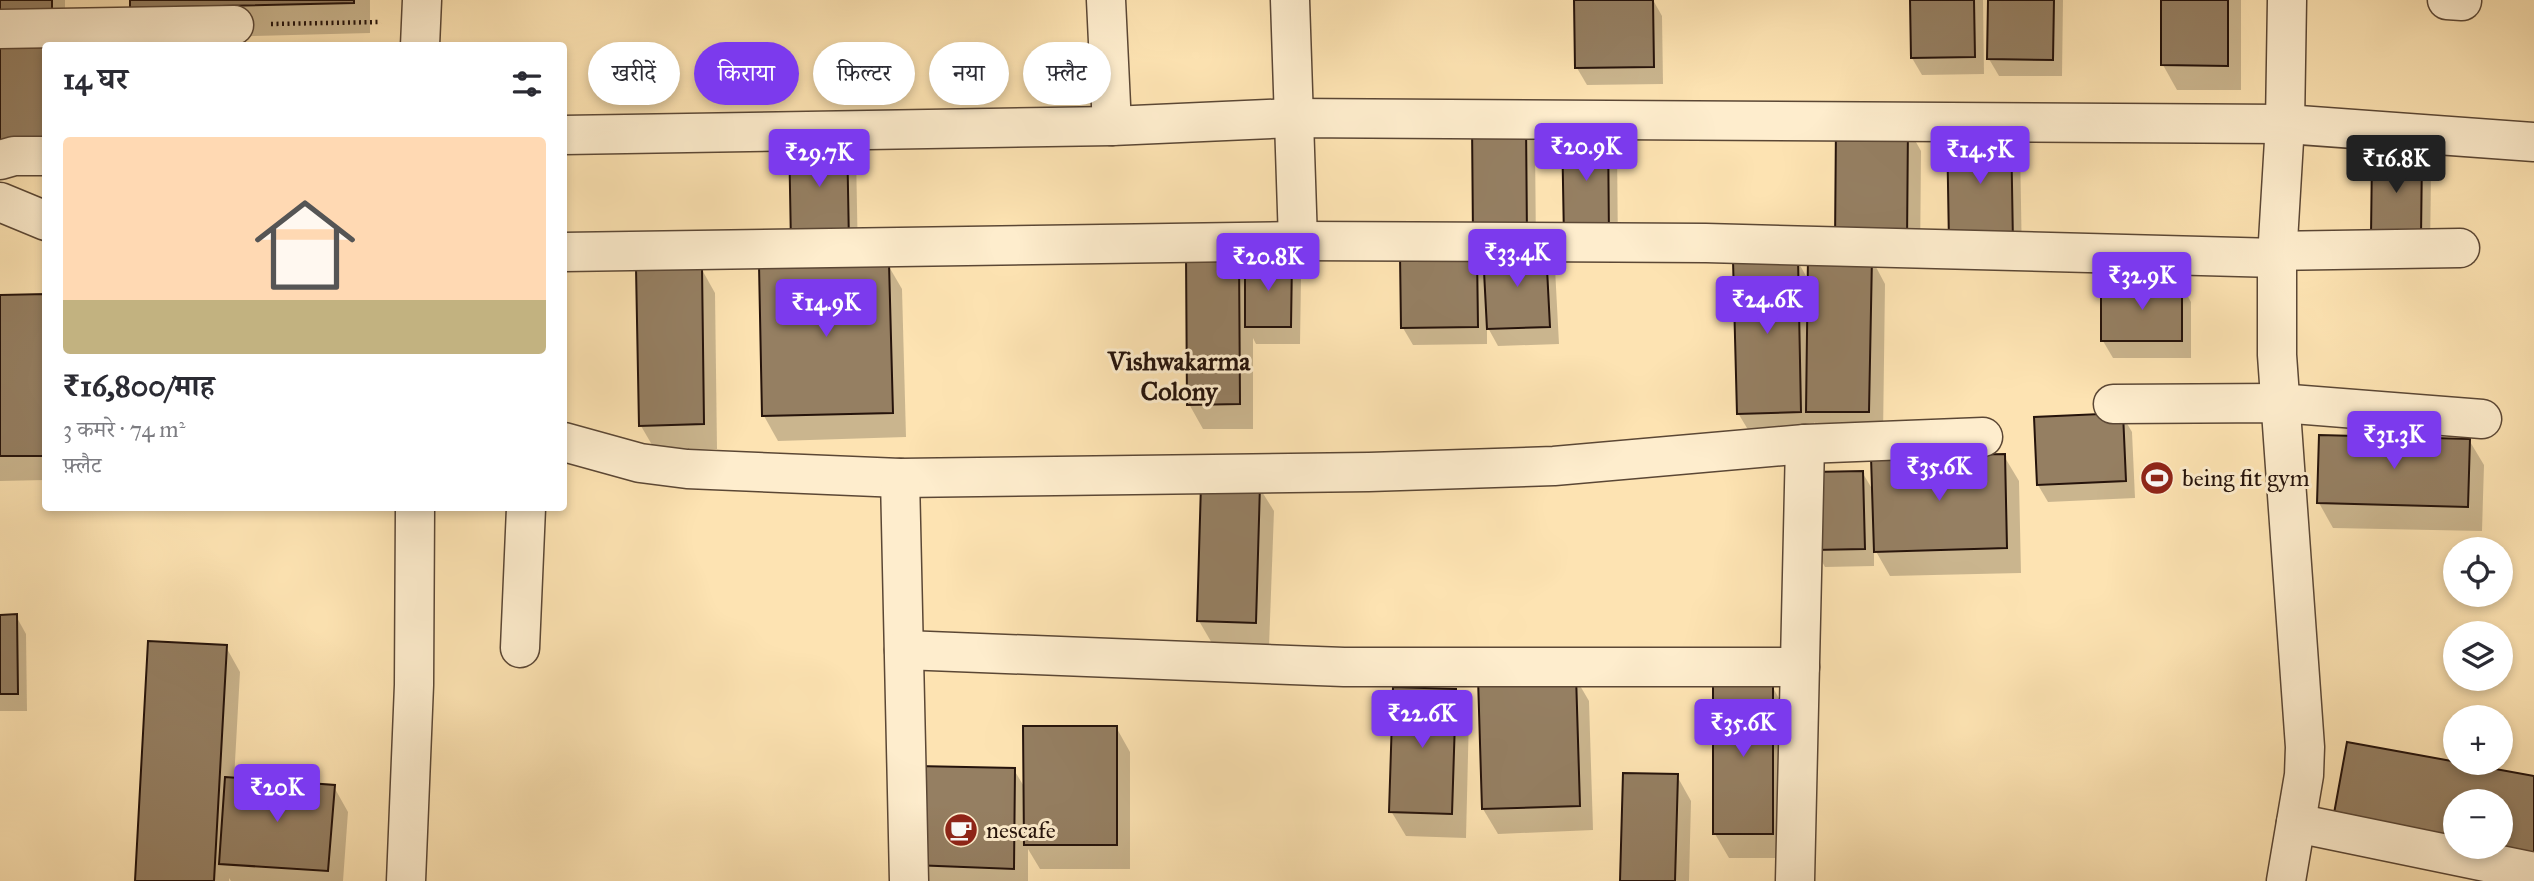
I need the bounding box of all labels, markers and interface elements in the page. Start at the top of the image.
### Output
chip: खरीदें [588,42,680,105]
chip: किराया [694,42,799,105]
chip: फ़िल्टर [813,42,915,105]
chip: नया [929,42,1009,105]
chip: फ़्लैट [1023,42,1111,105]
text: 14 घर [63,61,128,97]
icon: filters [508,65,546,103]
pin: ₹20.9K [1529,124,1643,183]
pin: ₹14.5K [1923,127,2037,186]
pin: ₹29.7K [762,130,876,189]
text: ₹20.9K [1550,132,1622,160]
text: ₹14.5K [1947,135,2013,163]
pin: ₹16.8K [2339,136,2453,195]
text: ₹29.7K [785,138,853,166]
text: ₹16.8K [2362,144,2430,172]
icon: home [242,182,368,308]
pin: ₹33.4K [1460,230,1574,289]
pin: ₹20.8K [1211,233,1325,293]
text: ₹33.4K [1484,238,1550,266]
text: ₹20.8K [1232,242,1304,270]
pin: ₹32.9K [2085,252,2199,312]
text: ₹32.9K [2108,261,2176,289]
pin: ₹24.6K [1710,276,1824,336]
pin: ₹14.9K [769,280,883,339]
text: ₹24.6K [1732,285,1802,313]
text: ₹14.9K [792,288,860,316]
district label: Vishwakarma Colony [1107,345,1251,407]
text: ₹16,800/माह [63,368,214,404]
pin: ₹31.3K [2337,412,2451,471]
text: 3 कमरे · 74 m² [63,415,185,443]
text: ₹31.3K [2363,420,2425,448]
pin: ₹35.6K [1882,444,1996,503]
text: फ़्लैट [63,451,101,479]
text: ₹35.6K [1906,452,1972,480]
sports icon: being fit gym [2138,459,2176,497]
place label: being fit gym [2182,463,2310,493]
map controls [2443,537,2513,859]
button: locate [2443,537,2513,607]
button: layers [2443,621,2513,691]
pin: ₹22.6K [1365,690,1479,750]
text: ₹22.6K [1388,699,1456,727]
pin: ₹35.6K [1686,700,1800,759]
button: + [2443,705,2513,775]
text: ₹35.6K [1710,708,1776,736]
pin: ₹20K [236,764,318,824]
text: ₹20K [250,773,304,801]
button: − [2443,789,2513,859]
cafe icon: nescafe [942,811,980,849]
place label: nescafe [986,815,1056,845]

